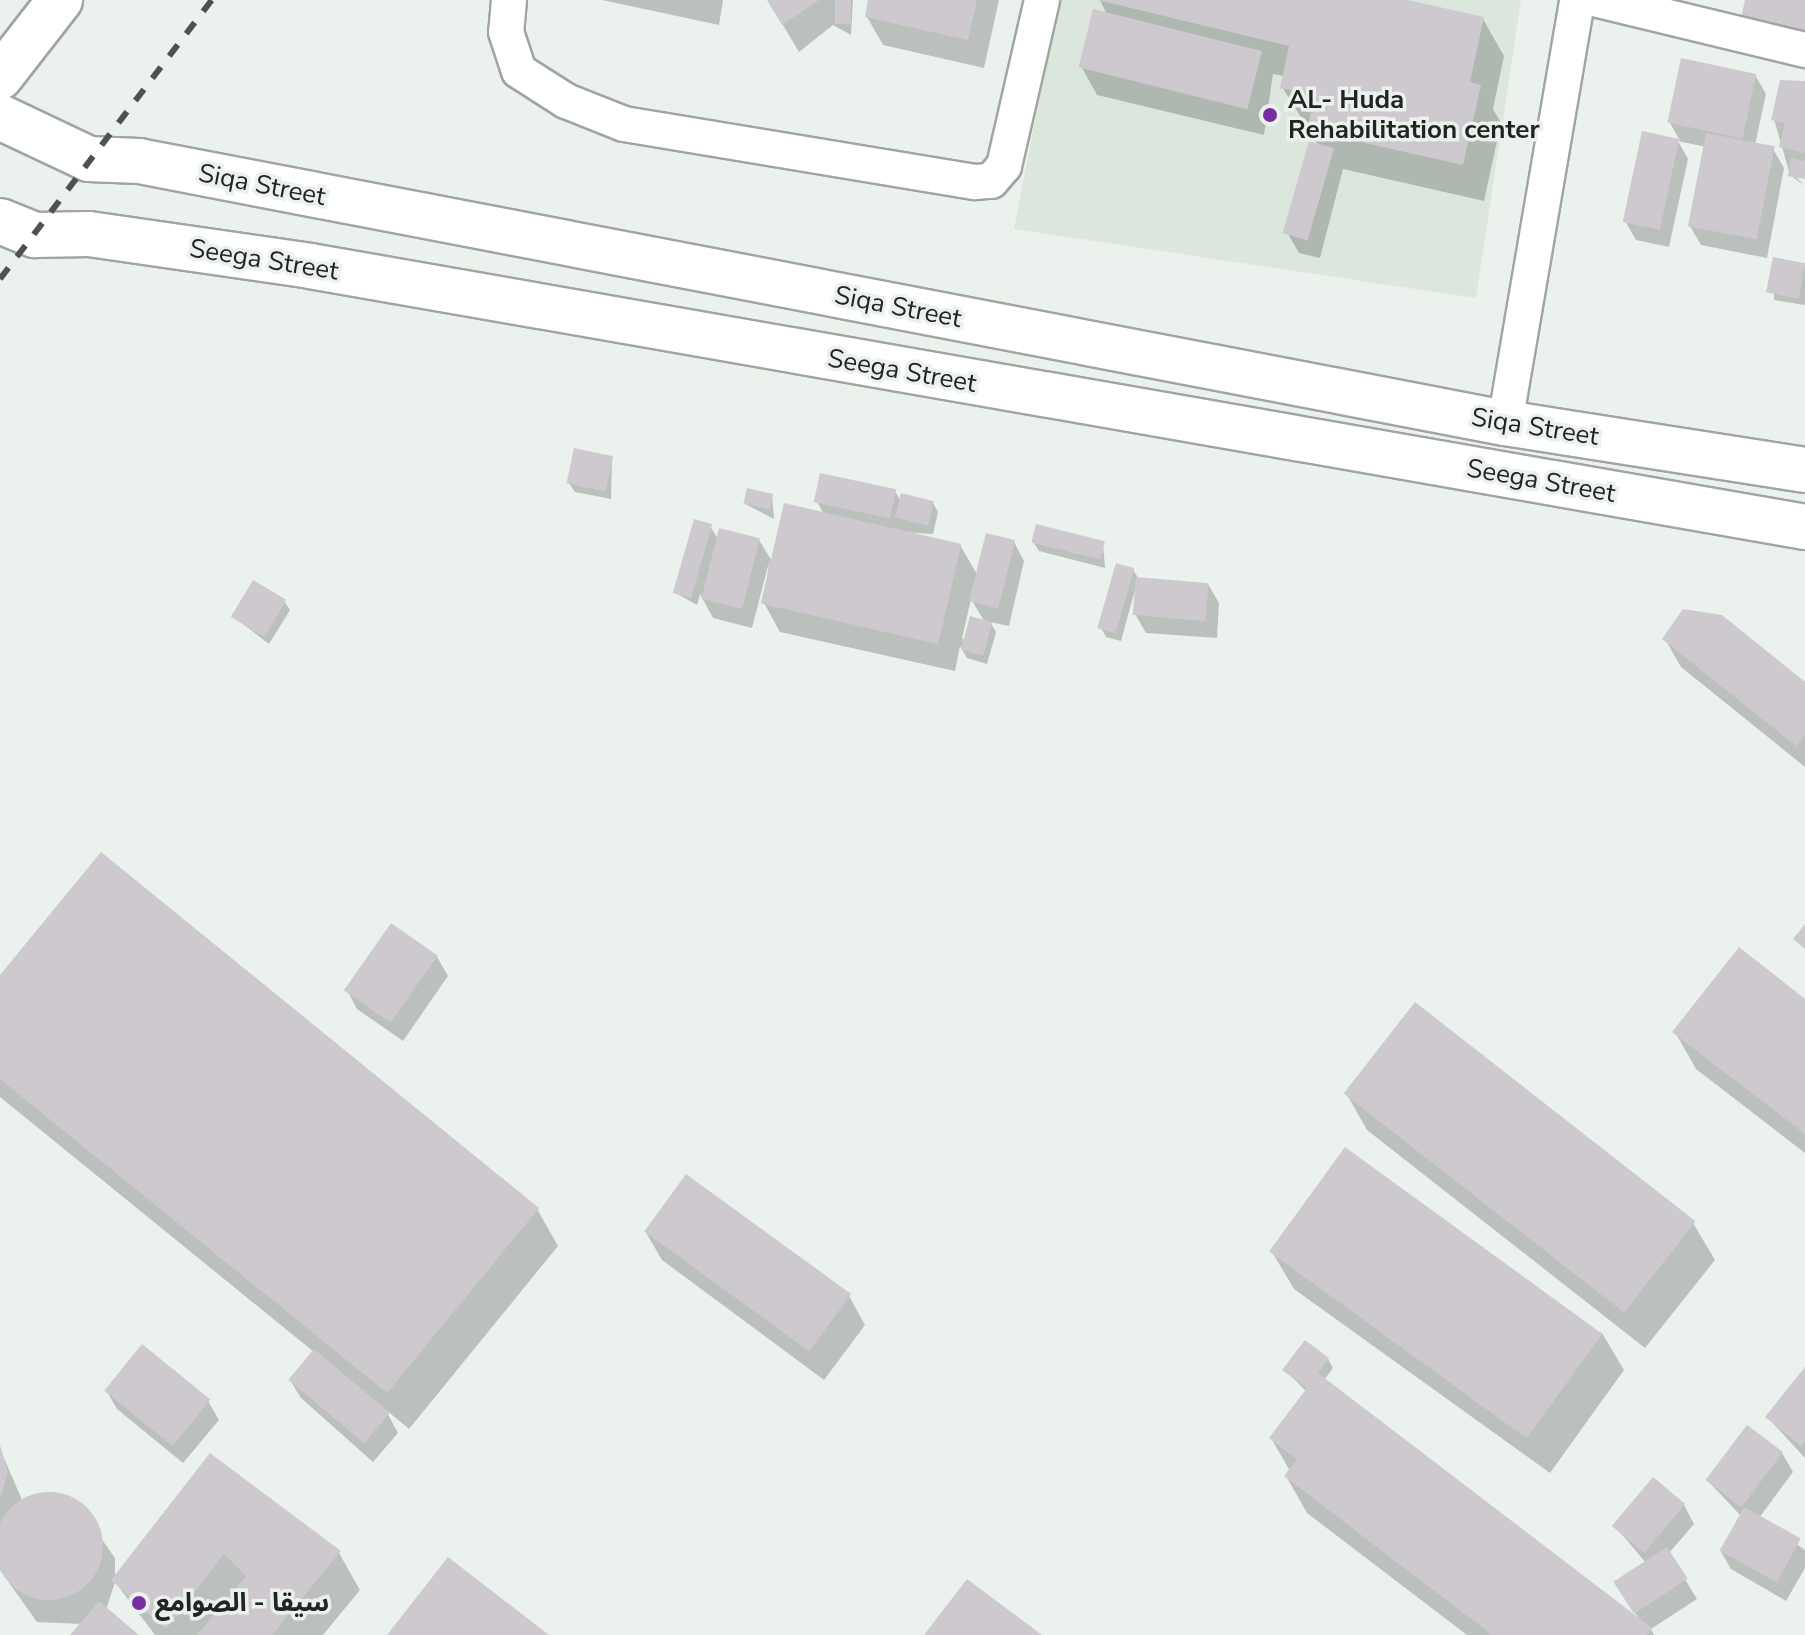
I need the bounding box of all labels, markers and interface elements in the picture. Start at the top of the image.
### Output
place label: AL- Huda Rehabilitation center [1288,84,1540,146]
marker: AL- Huda Rehabilitation center [1259,104,1281,126]
street label: Siqa Street [196,157,328,213]
street label: Seega Street [187,233,341,287]
street label: Siqa Street [832,279,964,335]
street label: Seega Street [825,343,979,399]
street label: Siqa Street [1469,402,1601,452]
street label: Seega Street [1464,453,1618,509]
place label: سيقا - الصوامع [155,1587,329,1619]
marker: سيقا - الصوامع [130,1594,148,1612]

